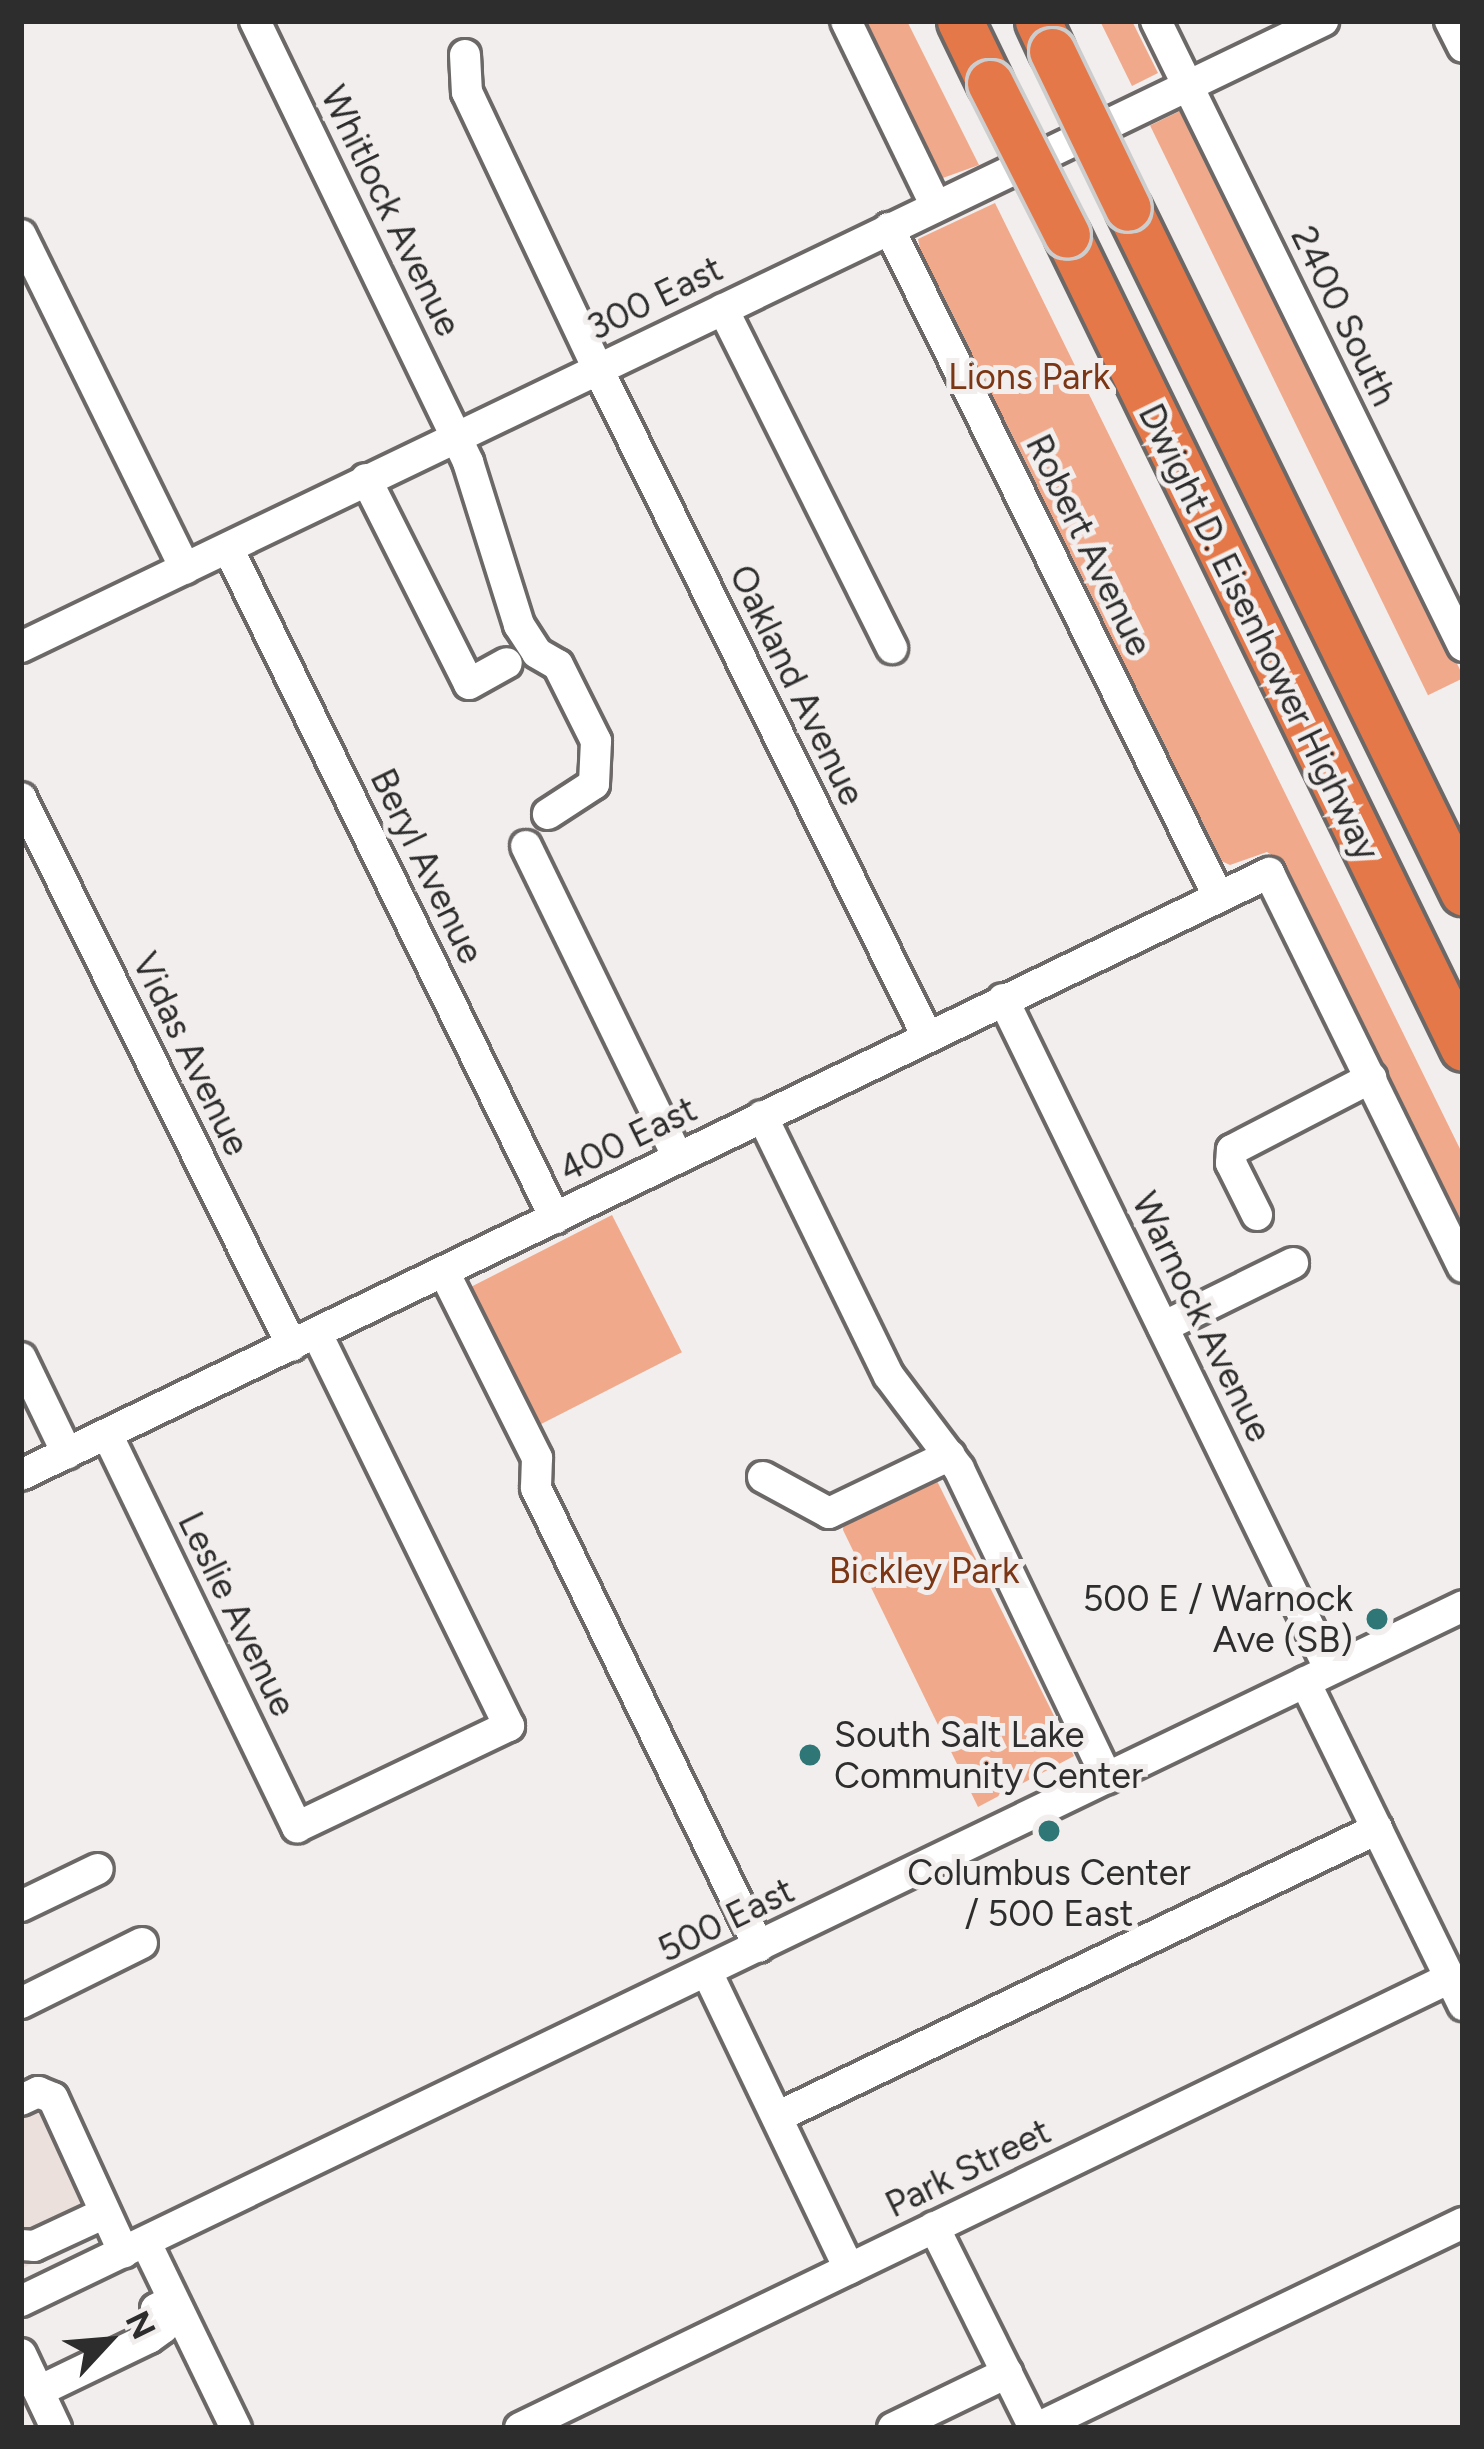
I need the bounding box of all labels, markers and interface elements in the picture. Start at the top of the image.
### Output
street label: Whitlock Avenue [312,79,470,343]
street label: 2400 South [1282,219,1406,413]
street label: 300 East [581,247,729,349]
park label: Lions Park [948,355,1110,399]
street label: Dwight D. Eisenhower Highway [1129,397,1389,867]
street label: Robert Avenue [1017,427,1161,663]
street label: Oakland Avenue [720,558,874,812]
street label: Beryl Avenue [361,762,493,970]
street label: Vidas Avenue [123,946,259,1162]
street label: 400 East [552,1087,704,1191]
street label: Warnock Avenue [1123,1185,1281,1449]
street label: Leslie Avenue [169,1505,305,1723]
park label: Bickley Park [829,1549,1019,1593]
place label: 500 E / Warnock Ave (SB) [1083,1576,1353,1661]
marker: 500 E / Warnock Ave (SB) [1364,1606,1390,1632]
place label: South Salt Lake Community Center [834,1712,1143,1797]
marker: South Salt Lake Community Center [797,1742,823,1768]
marker: Columbus Center / 500 East [1036,1818,1062,1844]
place label: Columbus Center / 500 East [907,1850,1191,1935]
street label: 500 East [651,1869,801,1971]
street label: Park Street [878,2110,1058,2226]
north arrow [48,2281,168,2401]
text: N [118,2305,164,2345]

